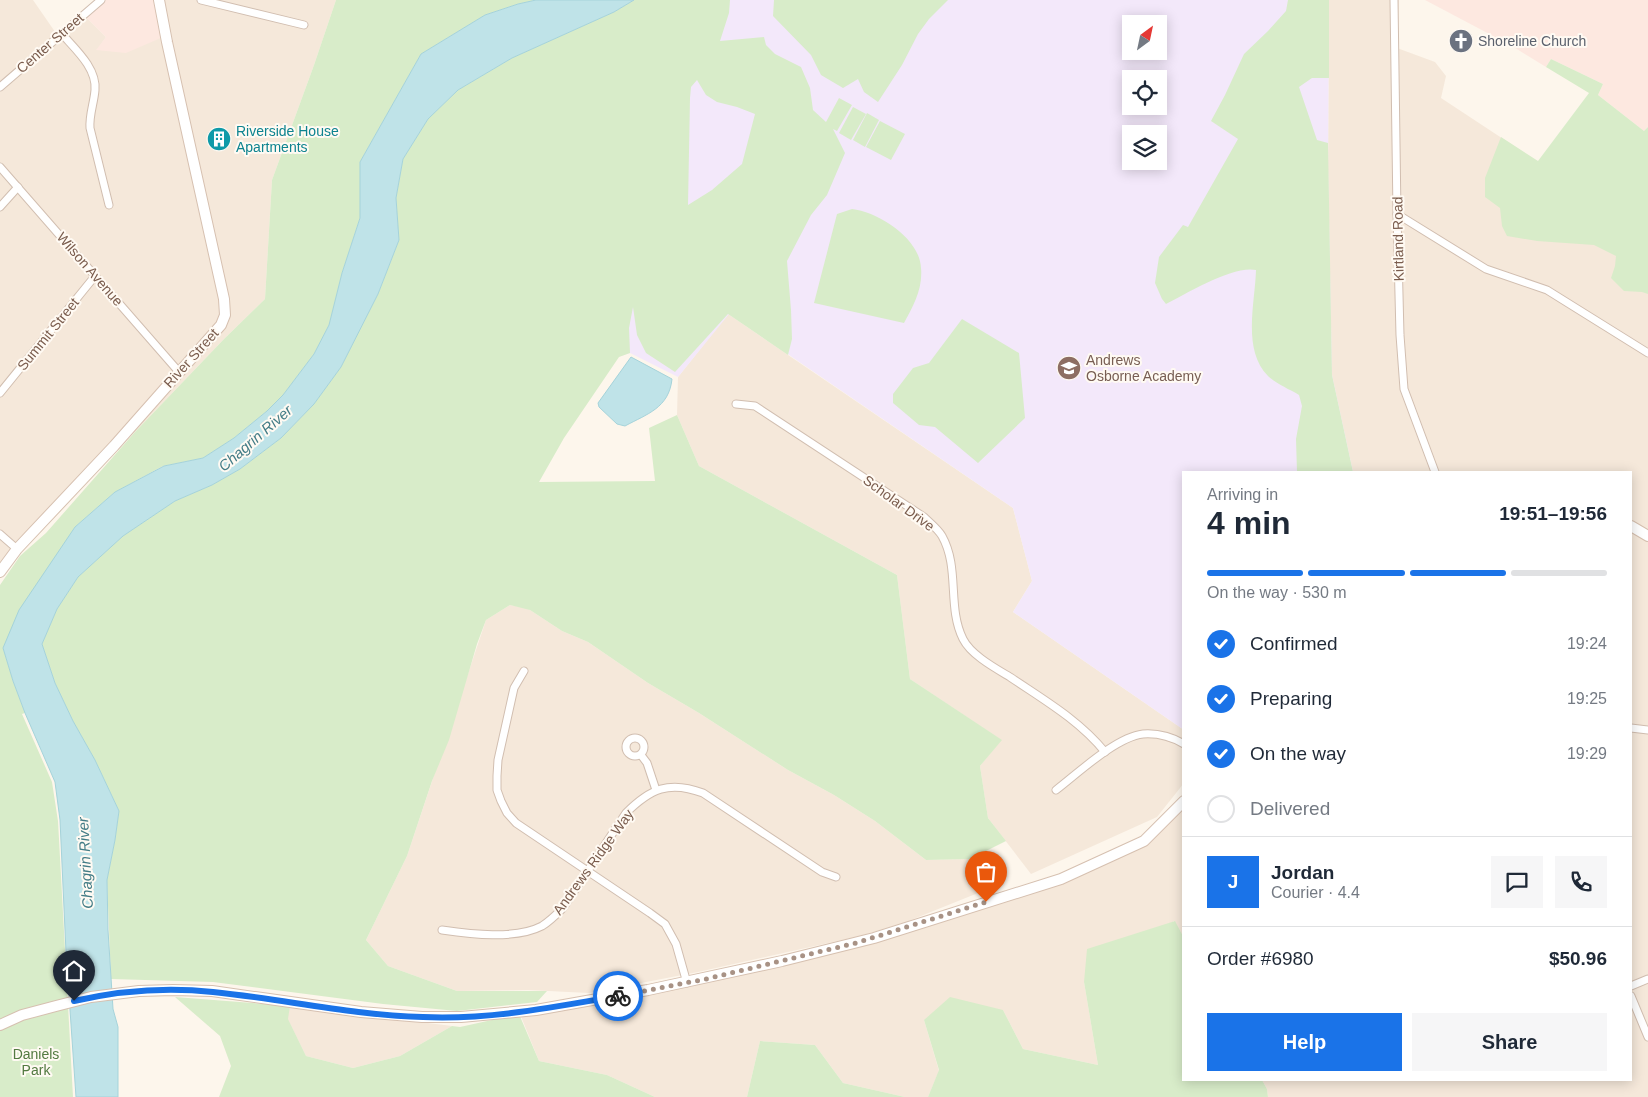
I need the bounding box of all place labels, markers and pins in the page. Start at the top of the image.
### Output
church icon: Shoreline Church [1448,28,1474,54]
place label: Shoreline Church [1478,33,1586,49]
place label: Riverside House Apartments [236,123,339,155]
building icon: Riverside House Apartments [206,126,232,152]
place label: Andrews Osborne Academy [1086,352,1201,384]
school or university icon: Andrews Osborne Academy [1056,355,1082,381]
pin [965,851,1007,902]
pin [53,950,95,1001]

